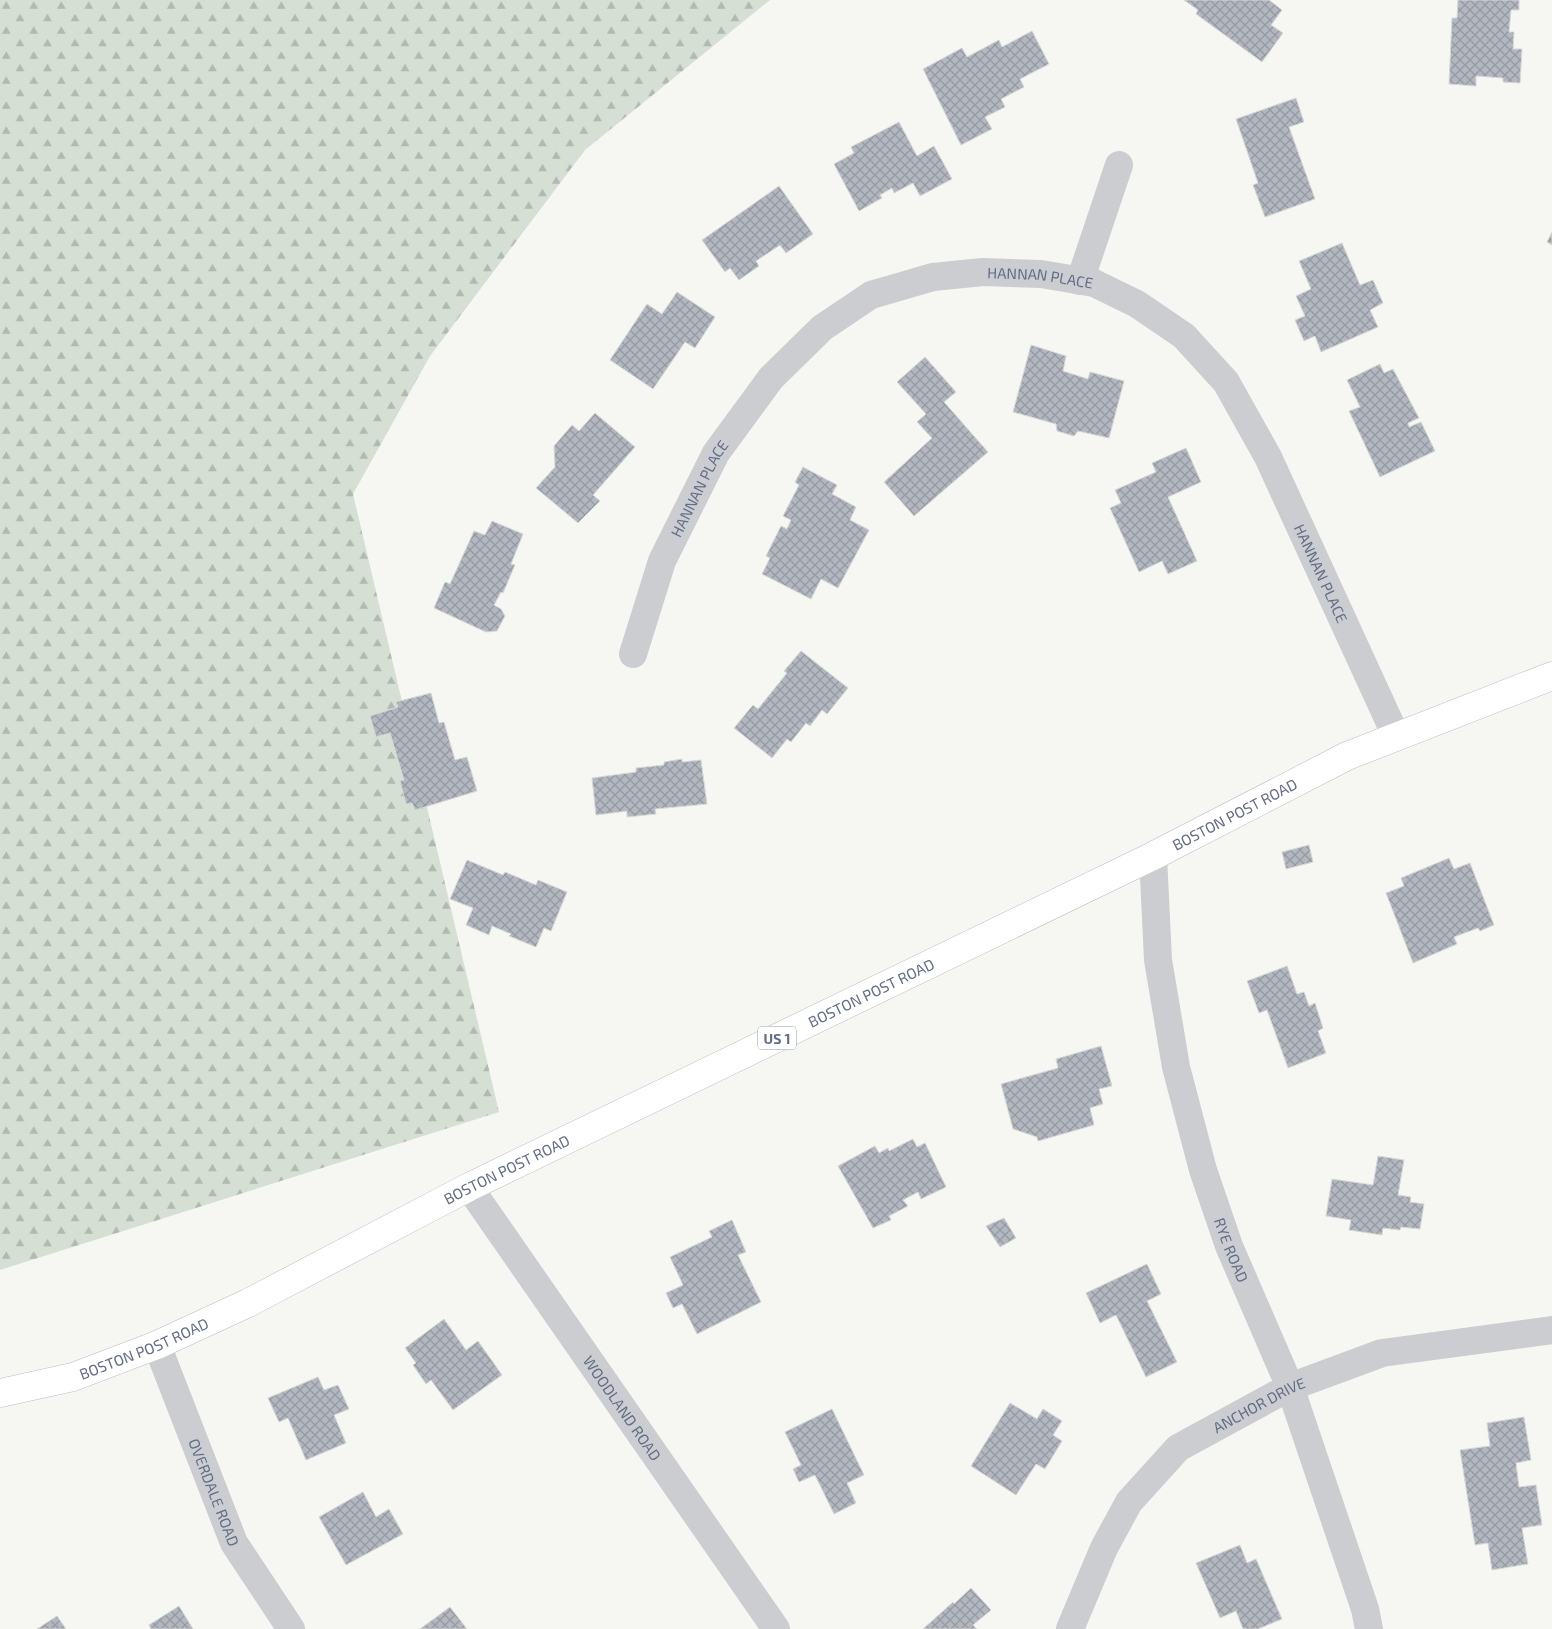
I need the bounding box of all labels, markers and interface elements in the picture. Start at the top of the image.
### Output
street label: HANNAN PLACE [987,263,1095,292]
street label: HANNAN PLACE [667,436,732,540]
street label: HANNAN PLACE [1291,521,1352,625]
street label: BOSTON POST ROAD [1169,774,1300,854]
street label: BOSTON POST ROAD [805,954,937,1031]
road number: US 1 [758,1026,796,1050]
street label: BOSTON POST ROAD [441,1131,572,1208]
street label: RYE ROAD [1211,1215,1253,1285]
street label: BOSTON POST ROAD [77,1314,211,1383]
street label: WOODLAND ROAD [580,1352,665,1464]
street label: ANCHOR DRIVE [1210,1373,1307,1436]
street label: OVERDALE ROAD [185,1436,243,1549]

